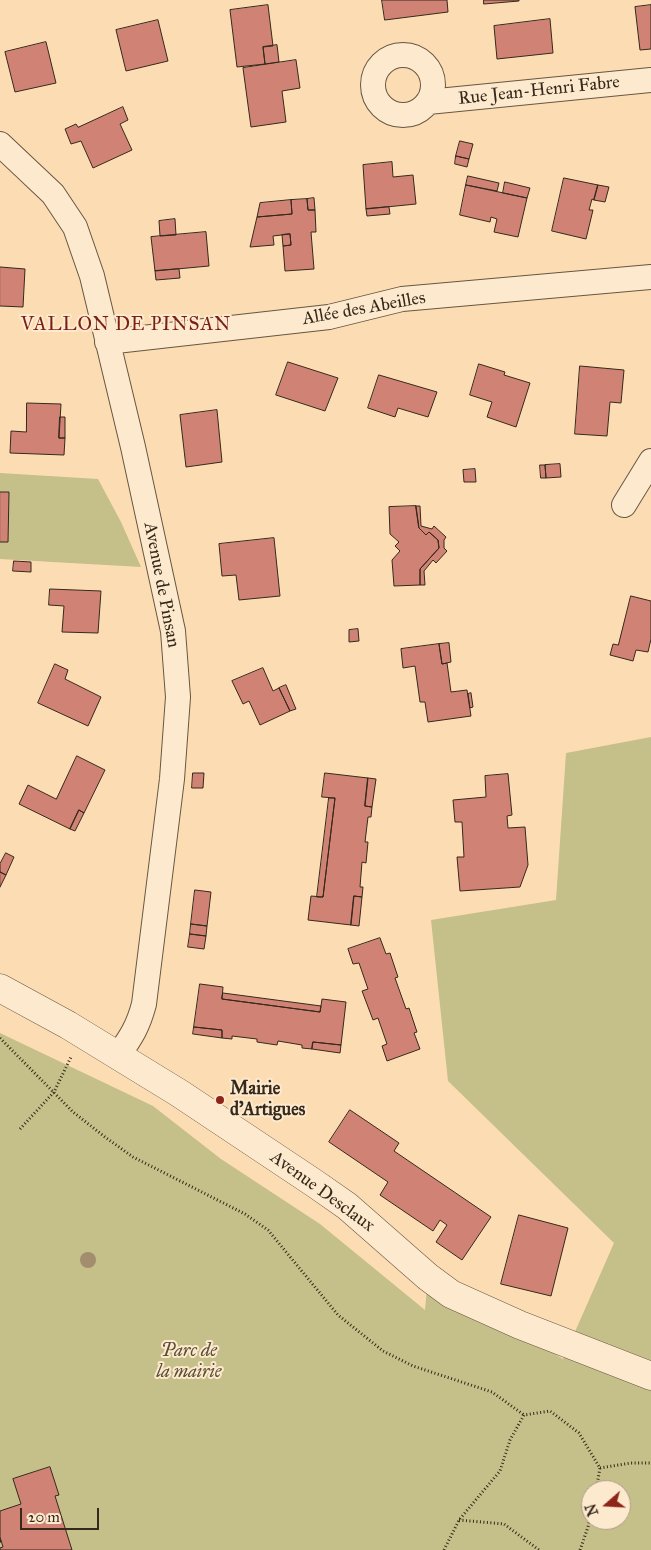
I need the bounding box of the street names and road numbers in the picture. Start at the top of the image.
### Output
street label: Rue Jean-Henri Fabre [457,72,621,110]
street label: Allée des Abeilles [301,288,427,330]
street label: Avenue de Pinsan [138,520,184,650]
street label: Avenue Desclaux [266,1147,378,1237]

